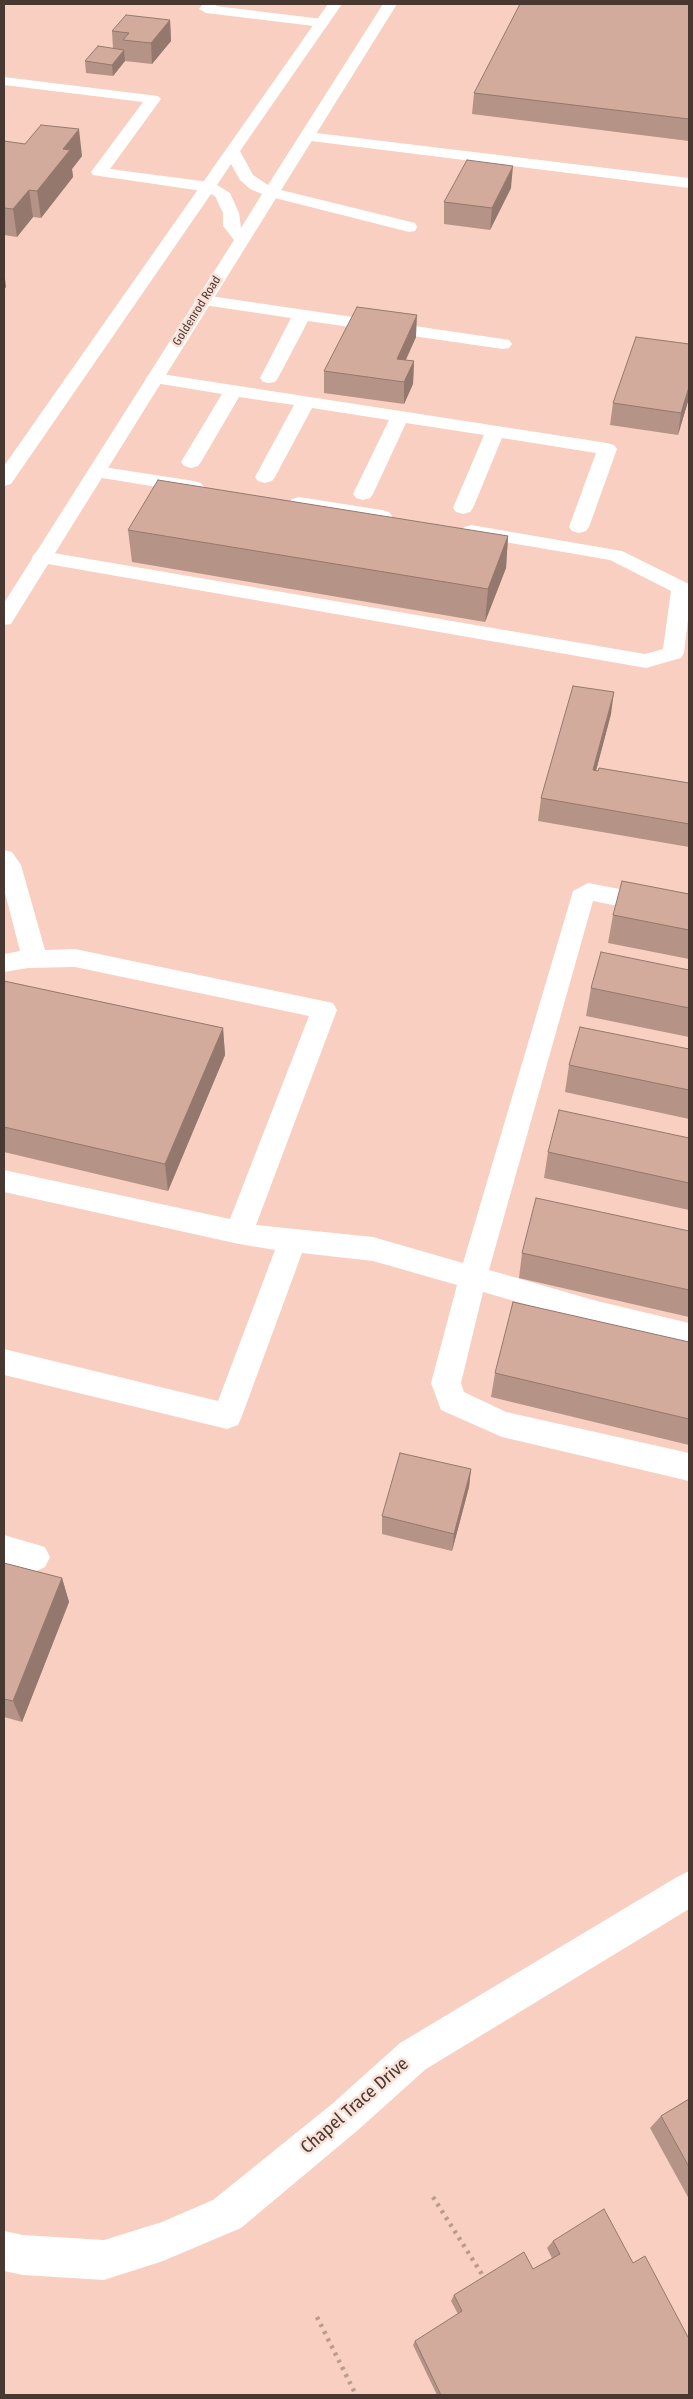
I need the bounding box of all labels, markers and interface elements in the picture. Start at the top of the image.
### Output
street label: Goldenrod Road [170,274,224,348]
street label: Chapel Trace Drive [297,2053,413,2159]

